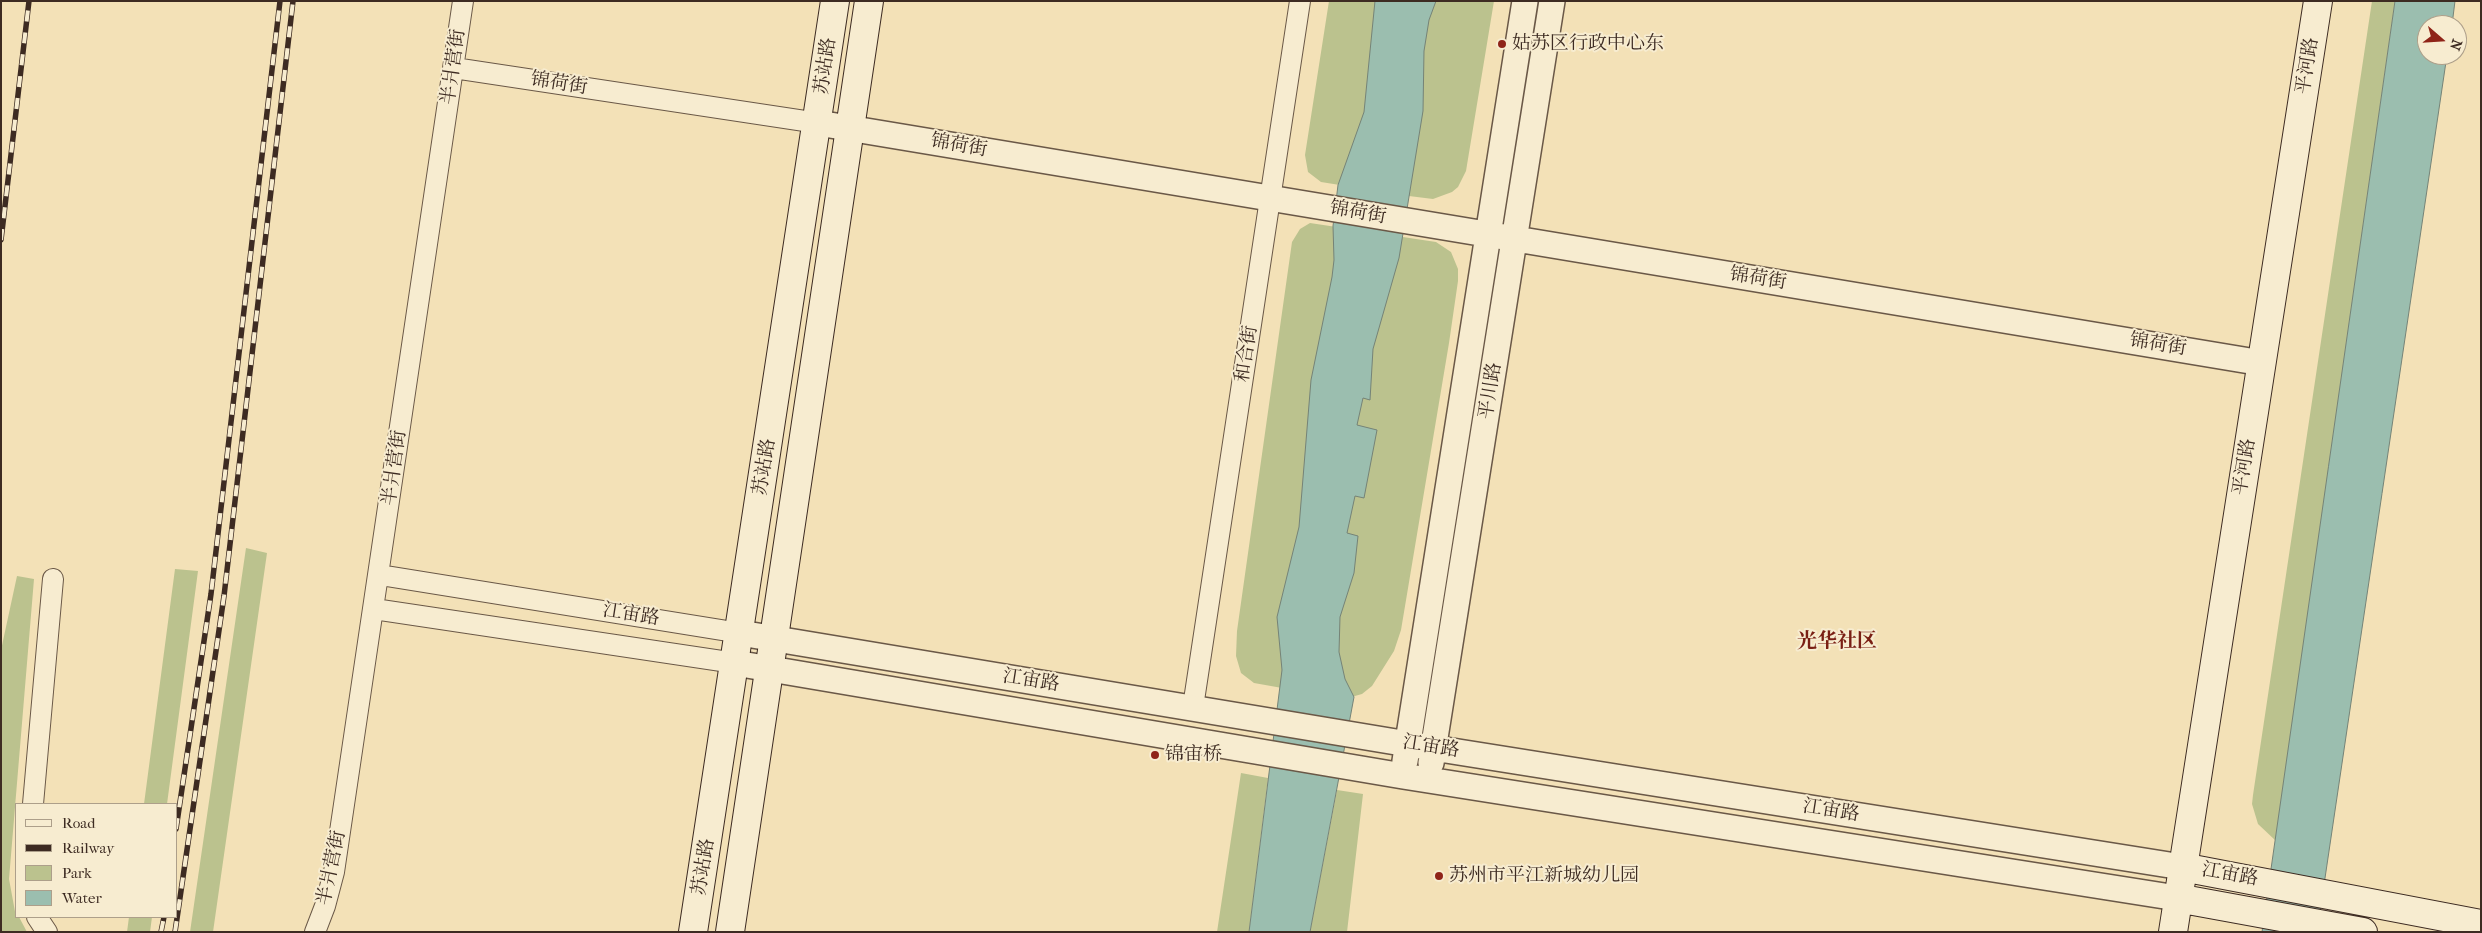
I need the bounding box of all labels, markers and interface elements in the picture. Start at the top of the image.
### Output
north arrow [2417,15,2467,65]
street label: 半爿营街 [437,28,471,106]
place label: 姑苏区行政中心东 [1512,33,1664,55]
street label: 苏站路 [811,36,841,96]
street label: 平河路 [2292,36,2324,96]
text: N [2446,37,2465,53]
marker: 姑苏区行政中心东 [1496,38,1508,50]
street label: 锦荷街 [529,68,589,100]
street label: 锦荷街 [929,130,989,162]
street label: 锦荷街 [1328,197,1388,229]
street label: 锦荷街 [1728,263,1788,295]
street label: 和合街 [1231,324,1263,384]
street label: 锦荷街 [2128,329,2188,361]
street label: 平川路 [1475,361,1507,421]
street label: 半爿营街 [378,429,412,507]
street label: 苏站路 [749,437,781,497]
street label: 平河路 [2229,437,2261,497]
street label: 江宙路 [601,599,661,631]
district label: 光华社区 [1797,630,1877,654]
street label: 江宙路 [1001,665,1061,697]
street label: 江宙路 [1401,731,1461,763]
place label: 锦宙桥 [1165,744,1222,766]
marker: 锦宙桥 [1149,749,1161,761]
street label: 江宙路 [1801,795,1861,827]
legend [15,803,178,918]
text: Road [62,814,95,832]
street label: 半爿营街 [313,828,351,908]
street label: 苏站路 [688,837,720,897]
text: Railway [62,839,114,857]
street label: 江宙路 [2200,859,2260,891]
text: Park [62,864,92,882]
place label: 苏州市平江新城幼儿园 [1449,865,1639,887]
marker: 苏州市平江新城幼儿园 [1433,870,1445,882]
text: Water [62,889,102,907]

